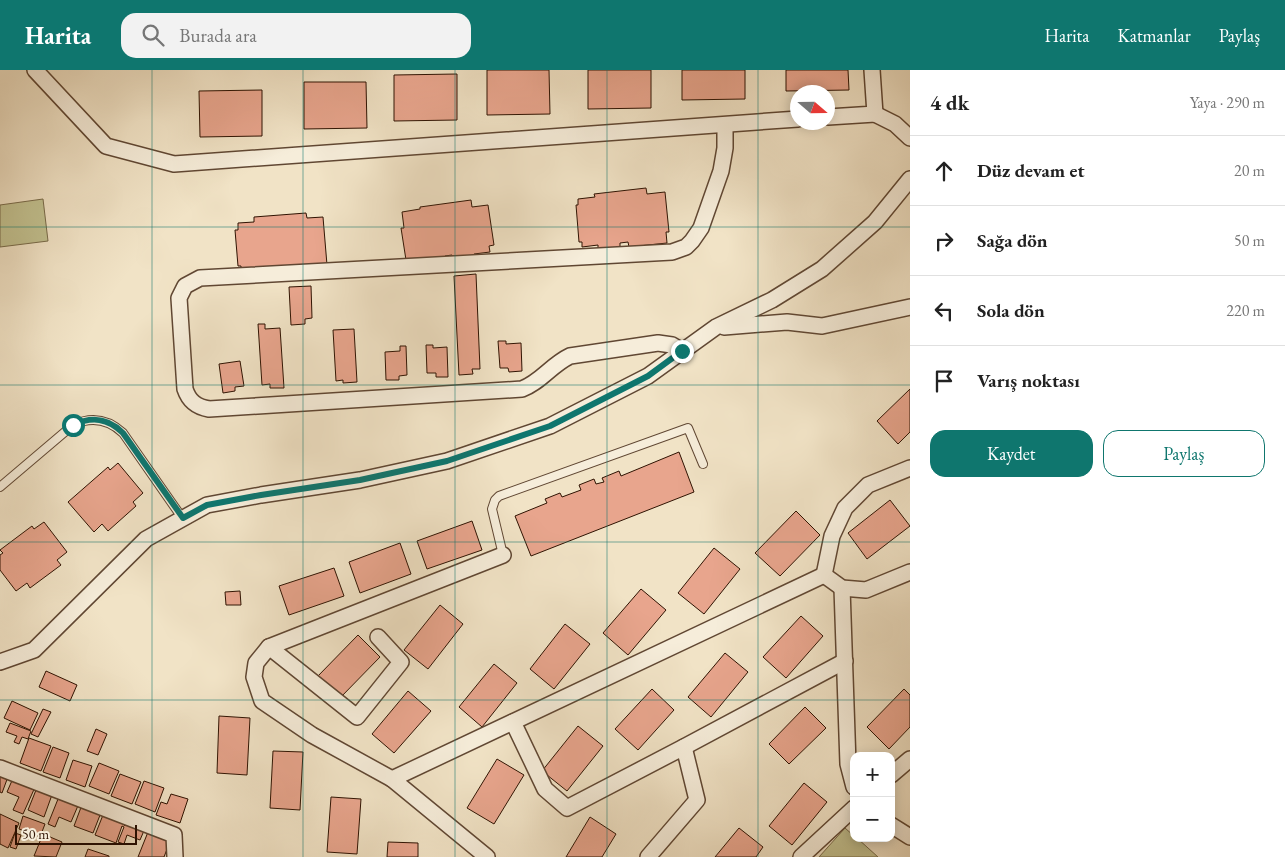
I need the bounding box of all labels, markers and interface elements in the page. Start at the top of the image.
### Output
search box [121,13,471,58]
text: Harita [25,20,91,51]
icon: search [139,21,167,49]
text: Burada ara [179,23,257,48]
text: Harita [1044,24,1089,47]
text: Katmanlar [1117,24,1191,47]
text: Paylaş [1219,24,1260,47]
north arrow [790,85,835,130]
text: 4 dk [930,89,969,116]
text: Yaya · 290 m [1190,92,1265,113]
icon: ahead [930,157,958,185]
text: Düz devam et [977,158,1085,183]
text: 20 m [1234,160,1265,181]
icon: right [930,227,958,255]
text: Sağa dön [977,228,1048,253]
text: 50 m [1234,230,1265,251]
icon: left [930,297,958,325]
text: Sola dön [977,298,1045,323]
text: 220 m [1226,300,1265,321]
route end [671,340,694,363]
icon: arrive [930,367,958,395]
text: Varış noktası [977,368,1080,393]
route start [62,414,85,437]
button: Kaydet [930,430,1093,477]
button: Paylaş [1103,430,1265,477]
map controls [850,752,895,842]
button: + [850,752,895,797]
button: − [850,797,895,842]
scale bar [15,822,138,845]
text: 50 m [22,825,49,843]

